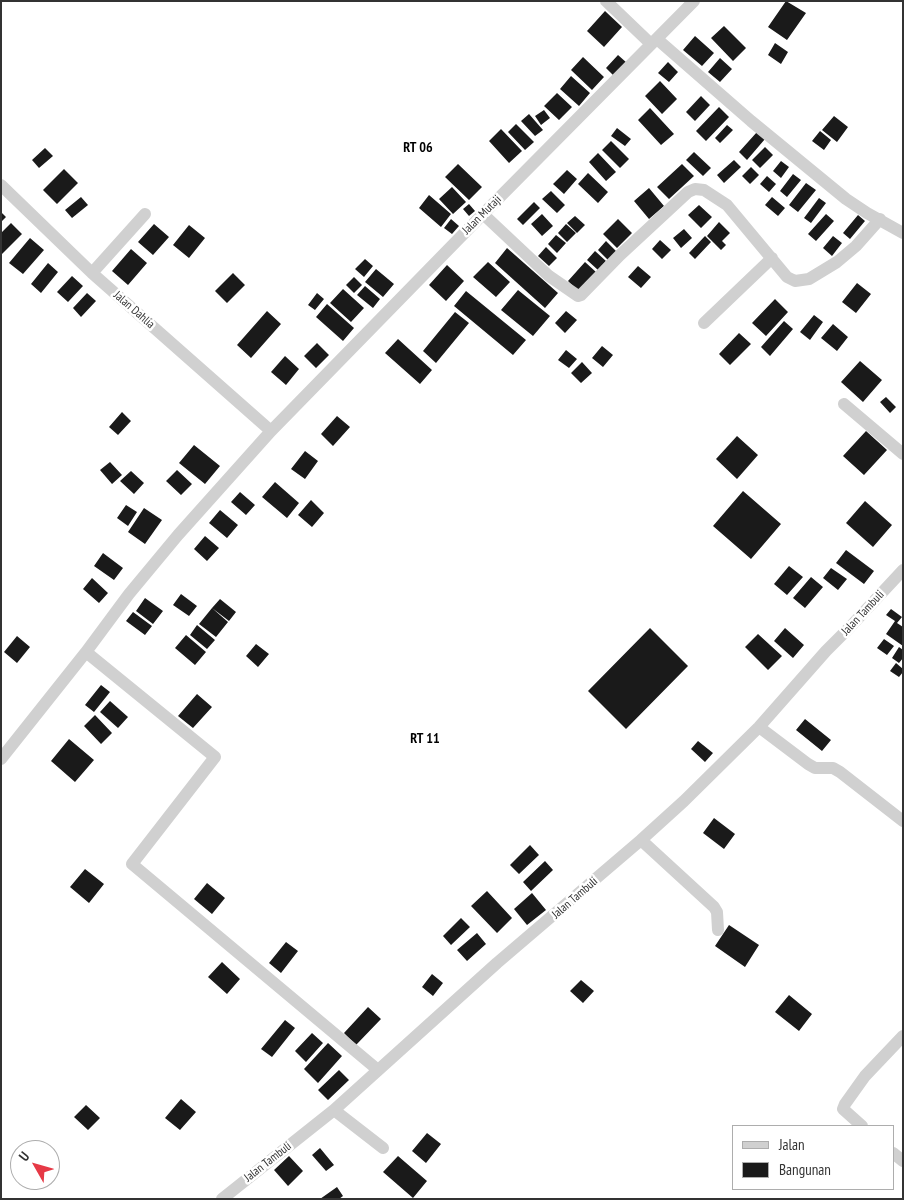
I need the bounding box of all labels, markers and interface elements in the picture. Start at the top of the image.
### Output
district label: RT 06 [403,140,433,156]
street label: Jalan Mutaji [460,193,504,237]
street label: Jalan Dahlia [111,288,157,332]
street label: Jalan Tambuli [839,588,887,638]
district label: RT 11 [410,731,440,747]
street label: Jalan Tambuli [549,874,601,922]
legend [732,1125,894,1190]
text: Jalan [779,1135,805,1154]
street label: Jalan Tambuli [242,1139,294,1185]
north arrow [10,1140,60,1190]
text: U [15,1148,33,1165]
text: Bangunan [779,1160,831,1179]

